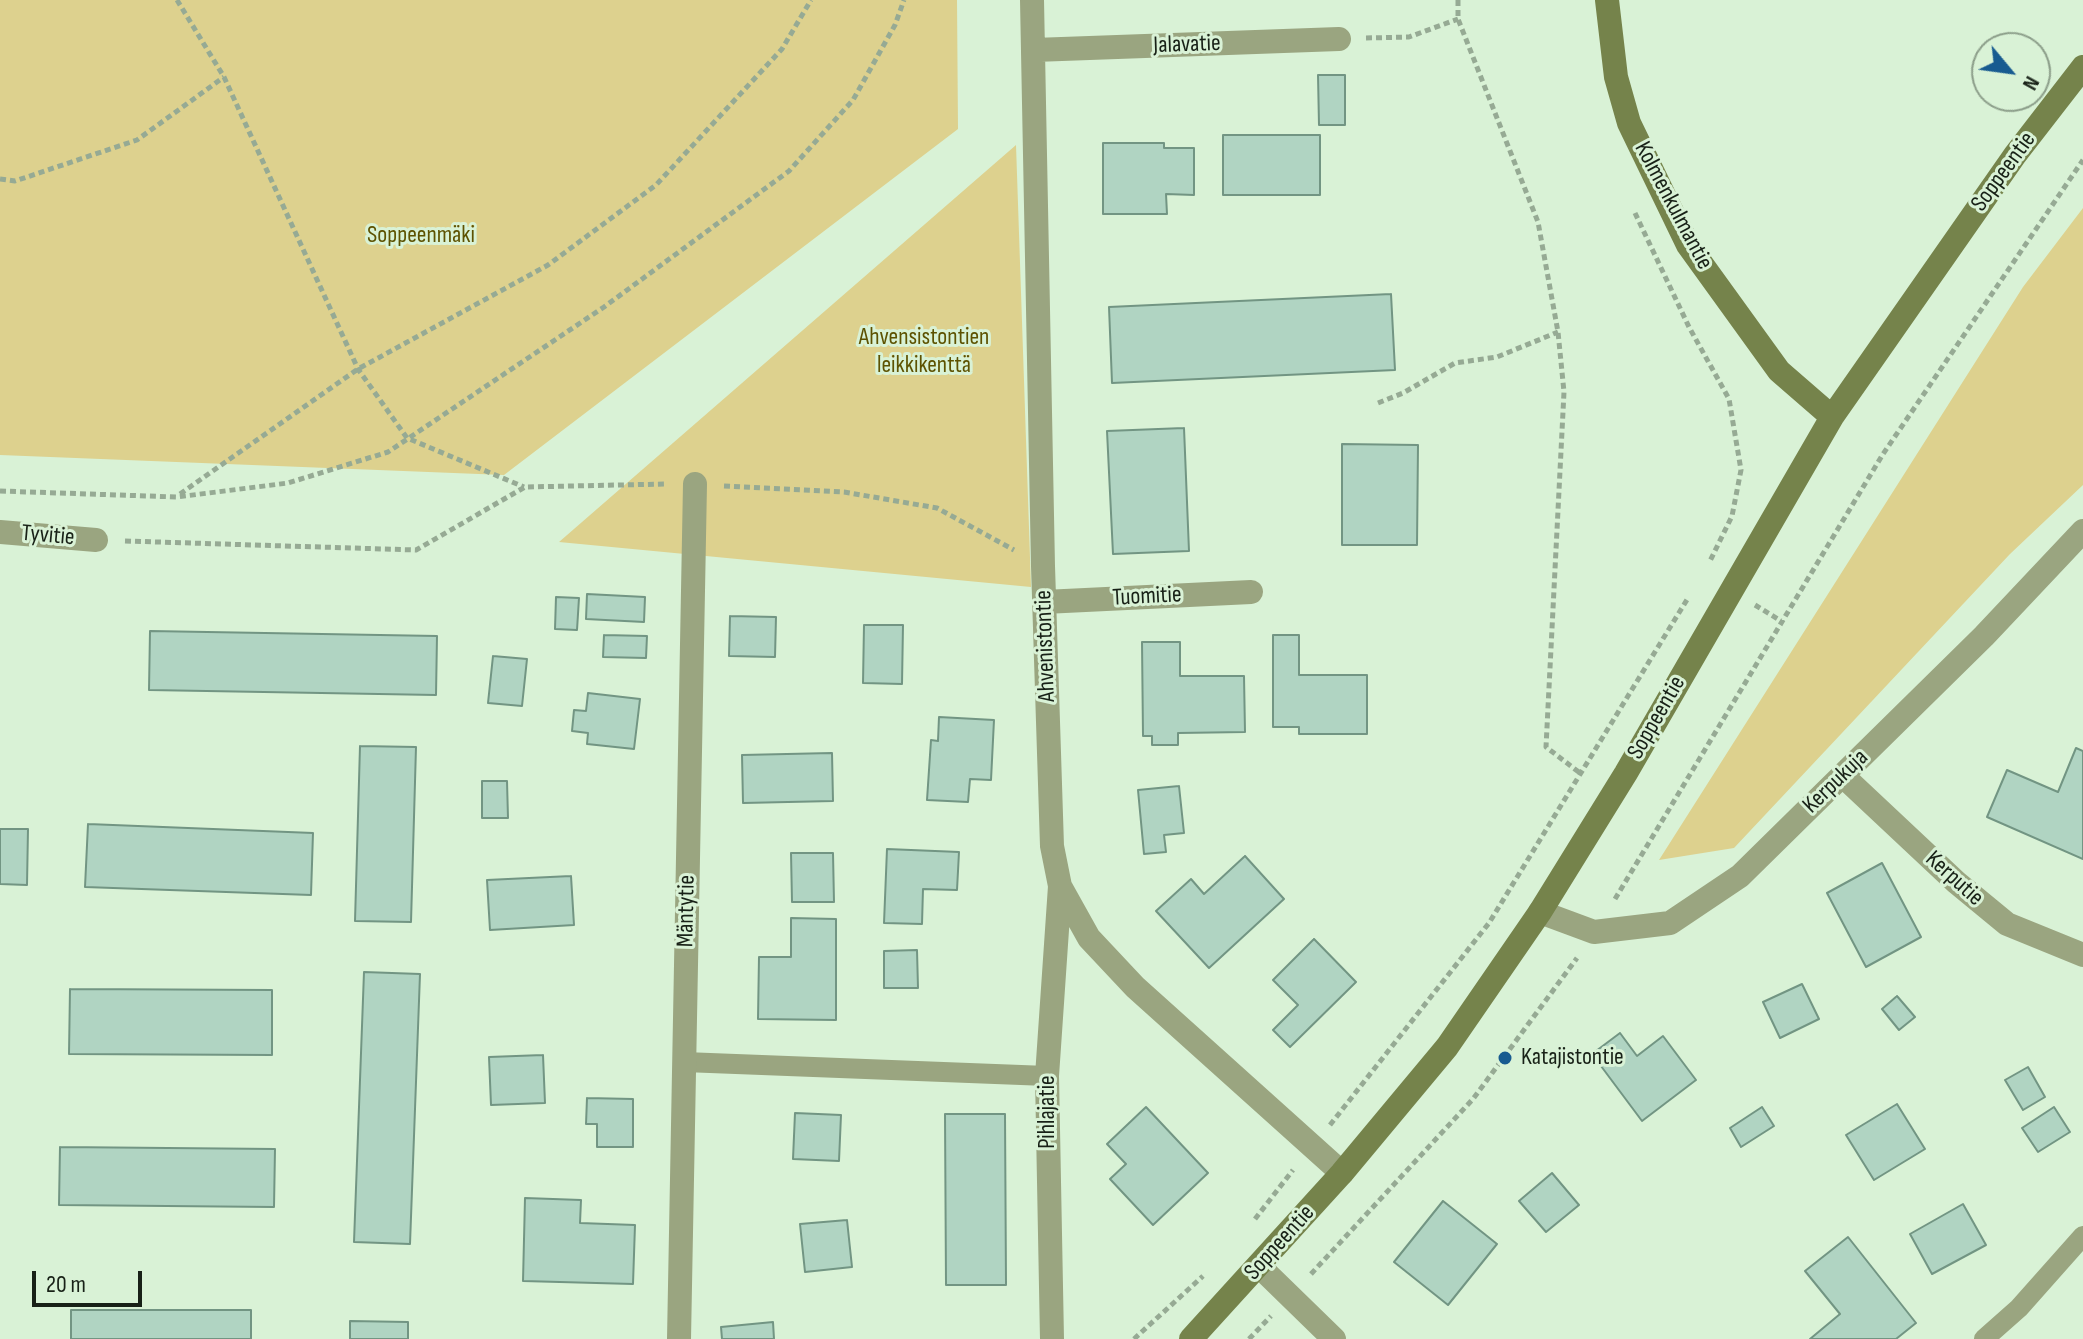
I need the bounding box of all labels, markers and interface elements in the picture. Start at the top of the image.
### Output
street label: Jalavatie [1153,29,1221,61]
north arrow [1971,32,2051,112]
text: N [2016,71,2045,95]
street label: Soppeentie [1966,127,2042,217]
street label: Kolmenkulmantie [1627,137,1719,275]
park label: Soppeenmäki [367,222,475,250]
park label: Ahvensistontien leikkikenttä [859,324,989,380]
street label: Tyvitie [20,519,76,553]
street label: Tuomitie [1112,581,1182,613]
street label: Ahvenistontie [1030,590,1062,702]
street label: Soppeentie [1622,671,1692,765]
street label: Kerpukuja [1797,744,1875,820]
street label: Kerputie [1919,845,1989,913]
street label: Mäntytie [672,875,702,947]
place label: Katajistontie [1521,1044,1624,1072]
marker: Katajistontie [1496,1049,1514,1067]
street label: Pihlajatie [1034,1075,1062,1149]
street label: Soppeentie [1239,1199,1321,1287]
scale bar [36,1255,146,1305]
text: 20 m [46,1270,86,1299]

